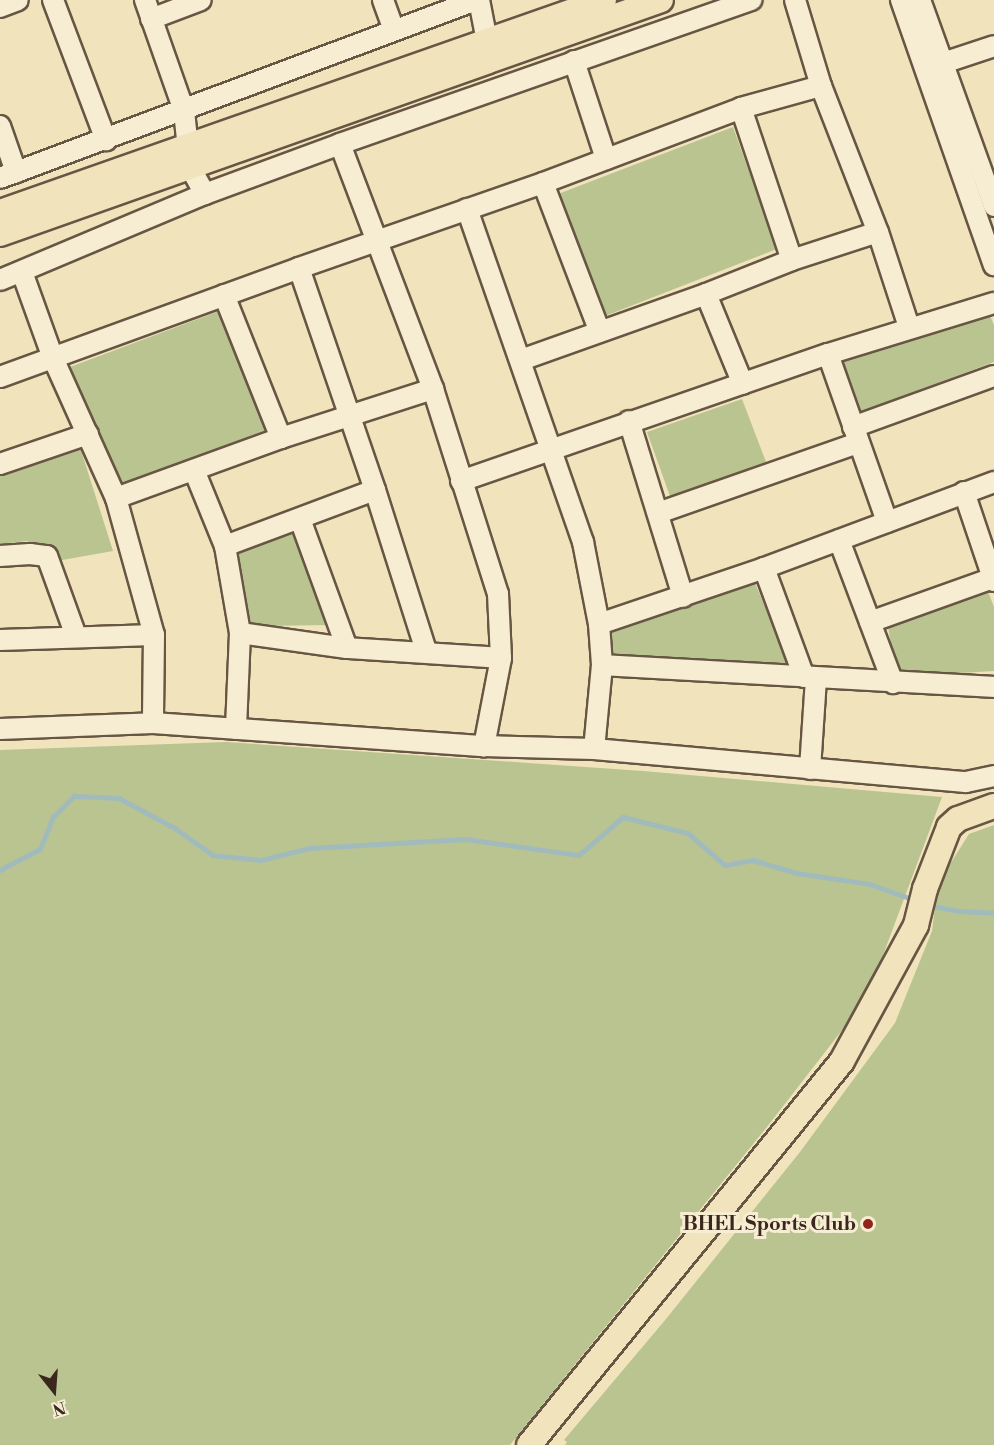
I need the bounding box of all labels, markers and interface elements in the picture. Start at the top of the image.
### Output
place label: BHEL Sports Club [683,1212,856,1236]
marker: BHEL Sports Club [861,1217,875,1231]
north arrow [24,1361,84,1421]
text: N [50,1397,68,1420]

